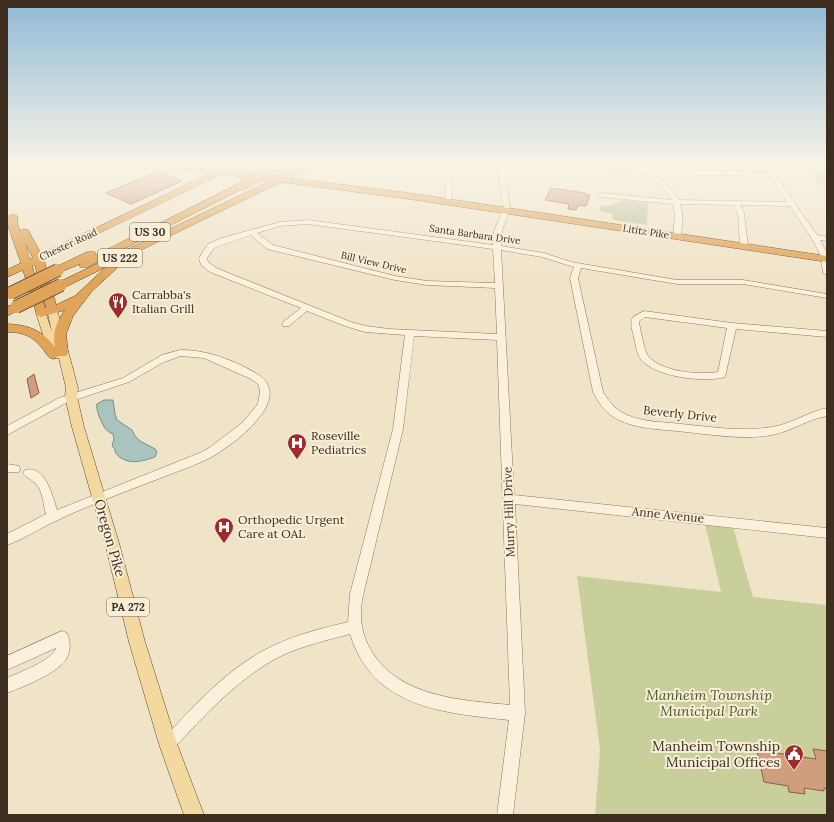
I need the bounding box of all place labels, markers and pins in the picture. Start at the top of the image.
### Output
place label: Carrabba's Italian Grill [132,287,194,316]
restaurant icon: Carrabba's Italian Grill [107,291,129,319]
place label: Roseville Pediatrics [311,428,367,457]
hospital icon: Roseville Pediatrics [286,432,308,460]
place label: Orthopedic Urgent Care at OAL [238,512,345,541]
hospital icon: Orthopedic Urgent Care at OAL [213,516,235,544]
place label: Manheim Township Municipal Offices [652,737,780,771]
public building icon: Manheim Township Municipal Offices [783,743,805,771]

